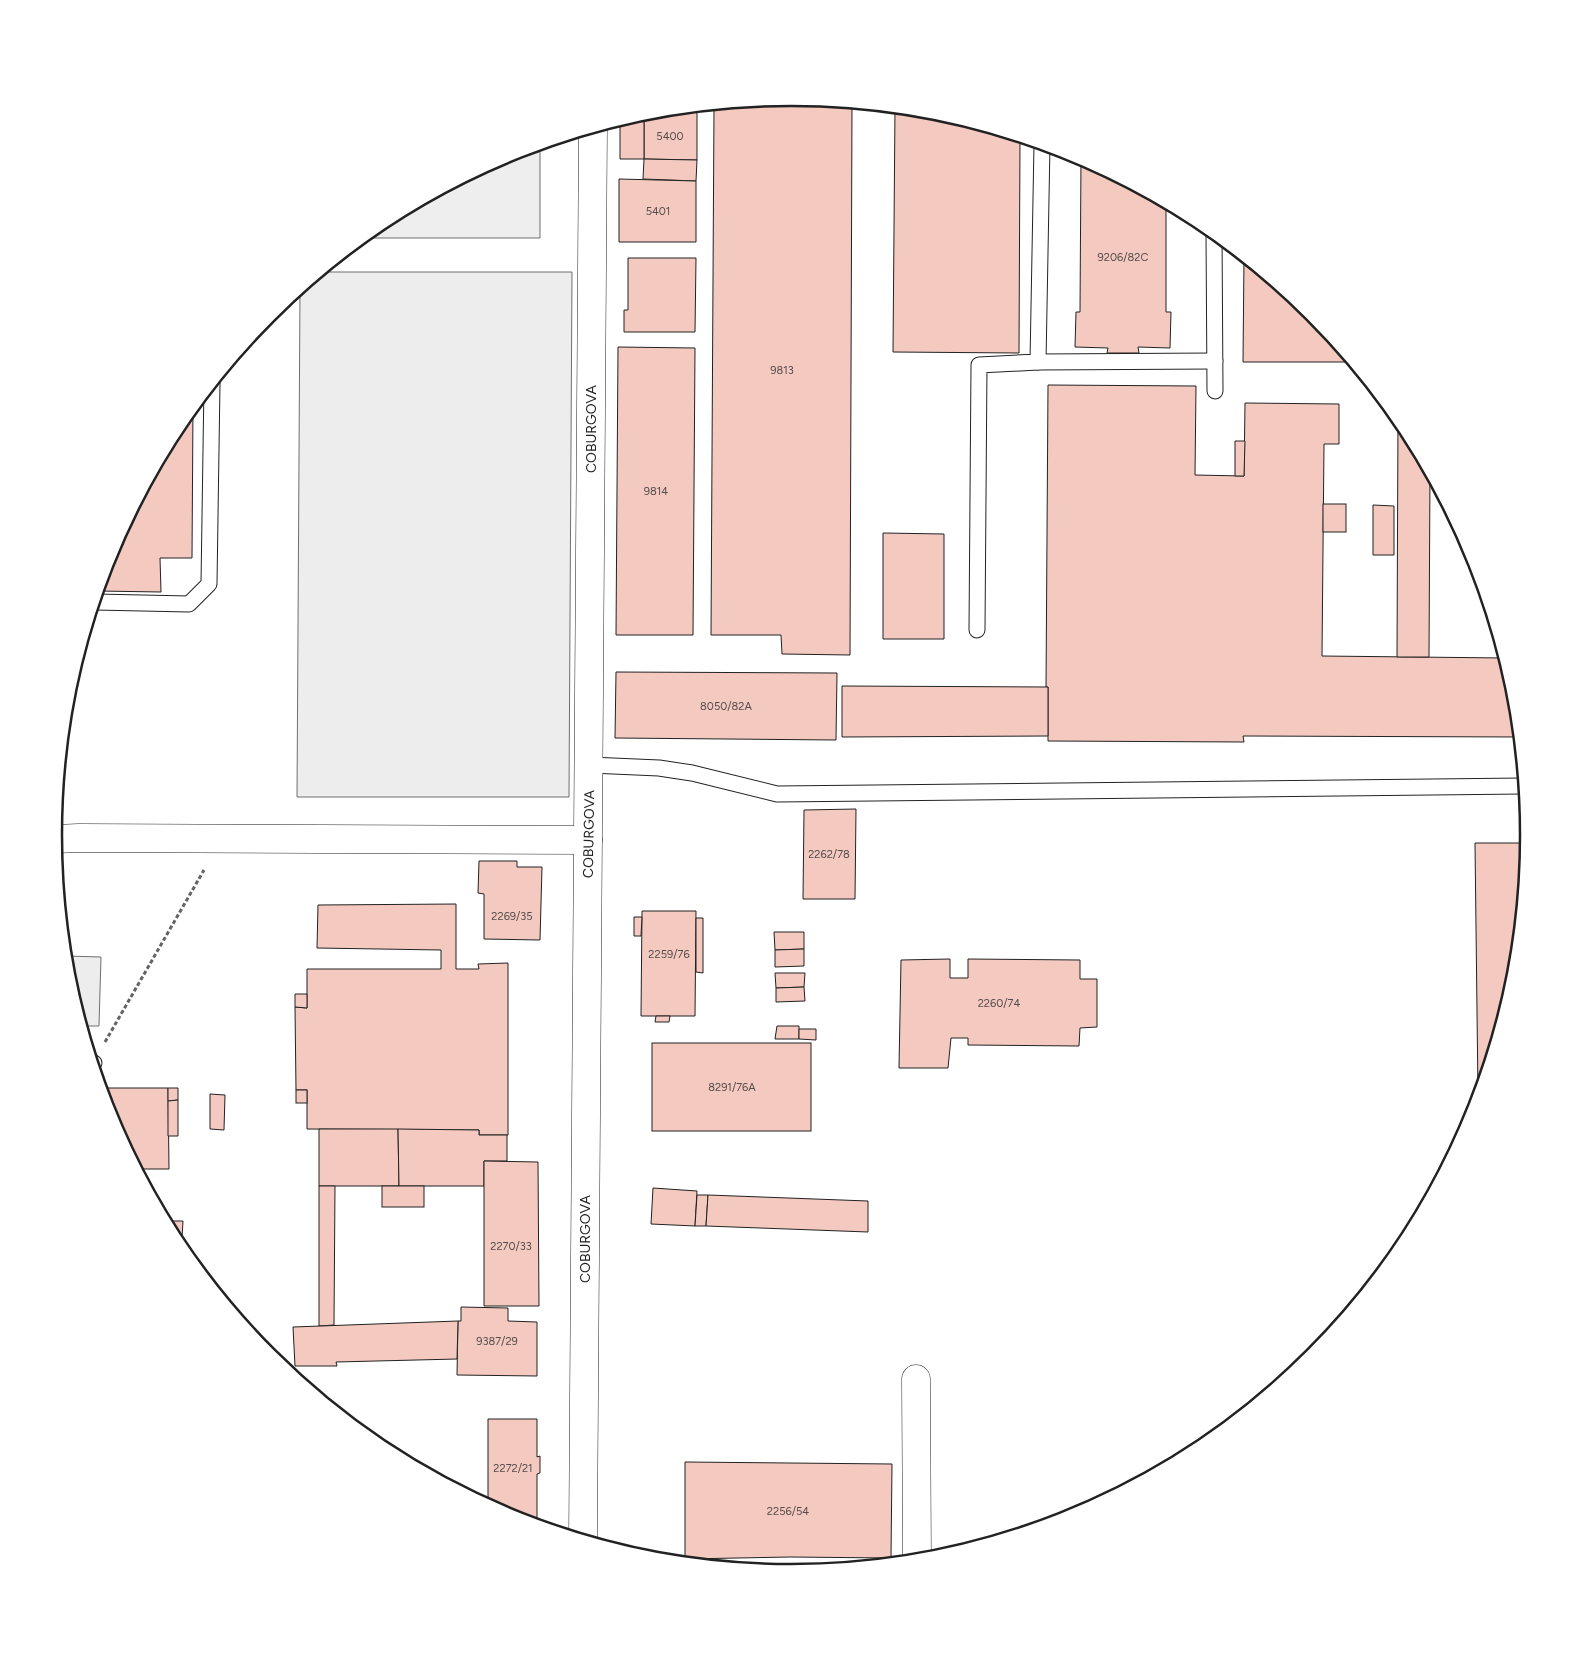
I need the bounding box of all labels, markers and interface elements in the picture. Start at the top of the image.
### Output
house number: 5400 [656,130,684,143]
house number: 5401 [646,205,670,218]
house number: 9206/82C [1098,251,1148,264]
house number: 9813 [770,364,794,377]
street label: COBURGOVA [583,384,600,473]
house number: 9814 [644,485,668,498]
house number: 8050/82A [700,700,752,713]
street label: COBURGOVA [580,789,598,878]
house number: 2262/78 [808,848,850,861]
house number: 2269/35 [491,910,533,923]
house number: 2259/76 [648,948,690,961]
house number: 2260/74 [978,997,1020,1010]
house number: 8291/76A [708,1081,756,1094]
street label: COBURGOVA [577,1194,594,1283]
house number: 2270/33 [490,1240,532,1253]
house number: 9387/29 [476,1335,518,1348]
house number: 2272/21 [493,1462,533,1475]
house number: 2256/54 [767,1505,809,1518]

